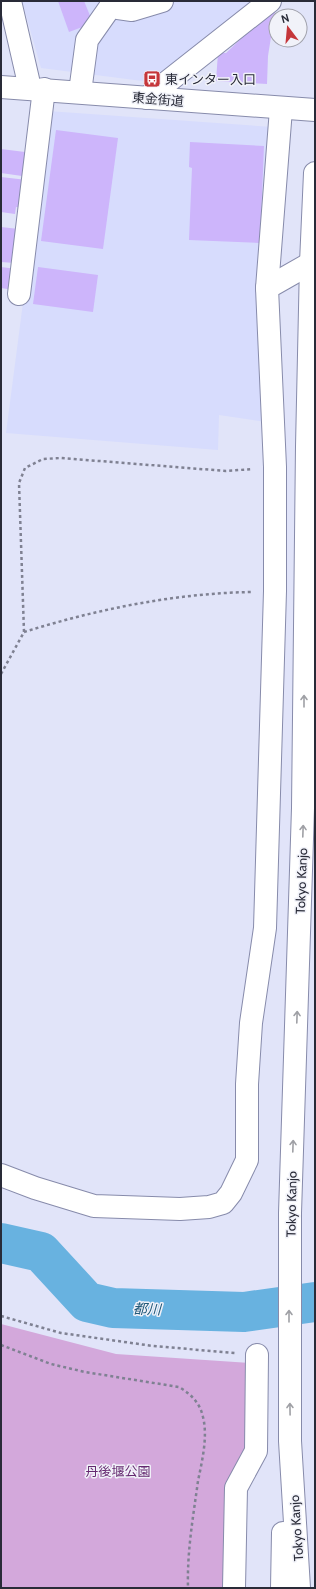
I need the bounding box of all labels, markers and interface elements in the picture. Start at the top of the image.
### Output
north arrow [268,8,308,48]
text: N [280,11,291,26]
bus stop icon: 東インター入口 [142,69,162,89]
place label: 東インター入口 [165,71,256,87]
street label: 東金街道 [131,89,185,109]
one-way arrow [300,695,308,708]
one-way arrow [299,825,306,838]
street label: Tokyo Kanjo [292,848,311,914]
one-way arrow [293,1011,301,1024]
one-way arrow [289,1140,296,1153]
street label: Tokyo Kanjo [282,1171,301,1237]
water label: 都川 [133,1300,163,1319]
one-way arrow [285,1310,293,1323]
one-way arrow [286,1403,294,1416]
park label: 丹後堰公園 [85,1463,151,1479]
street label: Tokyo Kanjo [286,1494,307,1562]

